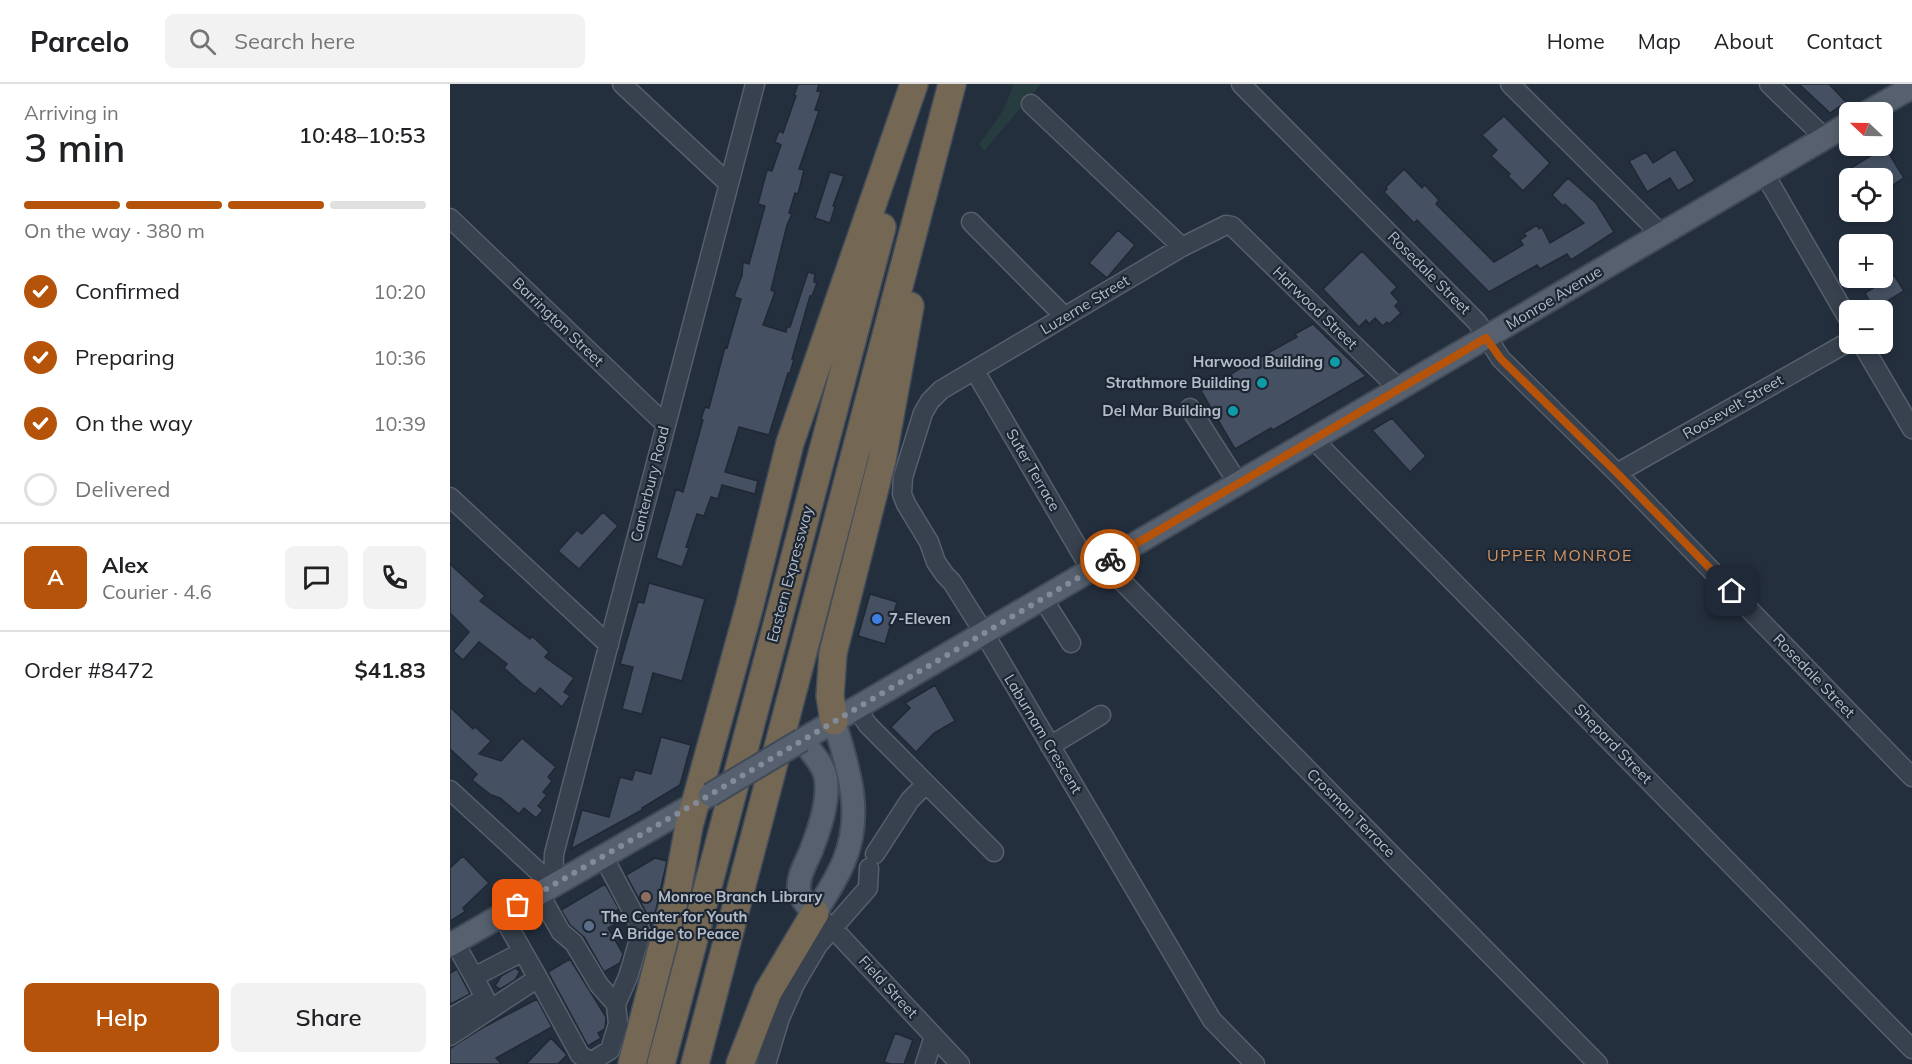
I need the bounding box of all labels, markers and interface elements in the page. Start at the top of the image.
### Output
search box [165,14,585,68]
text: Parcelo [30,24,129,59]
icon: search [186,25,219,58]
text: Search here [234,27,355,55]
text: Home [1547,28,1605,54]
text: Map [1638,28,1681,54]
text: About [1714,28,1773,54]
text: Contact [1806,28,1882,54]
text: Arriving in [24,100,119,125]
north arrow [1839,102,1893,156]
map controls [1839,102,1893,354]
text: 10:48–10:53 [299,121,426,149]
text: 3 min [24,123,125,172]
button: locate [1839,168,1893,222]
text: On the way · 380 m [24,218,205,243]
street label: Rosedale Street [1384,227,1475,318]
button: + [1839,234,1893,288]
street label: Monroe Avenue [1502,261,1605,334]
street label: Harwood Street [1269,262,1362,353]
street label: Luzerne Street [1037,271,1133,339]
street label: Barrington Street [509,273,608,370]
icon: check [24,275,57,308]
text: Confirmed [75,277,180,305]
text: 10:20 [373,279,426,304]
button: − [1839,300,1893,354]
icon: check [24,341,57,374]
text: Preparing [75,343,175,371]
text: 10:36 [373,345,426,370]
place label: Harwood Building [1193,352,1323,371]
marker: Harwood Building [1328,355,1342,369]
street label: Roosevelt Street [1679,370,1786,443]
place label: Strathmore Building [1106,373,1250,392]
marker: Strathmore Building [1255,376,1269,390]
place label: Del Mar Building [1102,401,1221,420]
marker: Del Mar Building [1226,404,1240,418]
icon: check [24,407,57,440]
text: On the way [75,409,193,437]
text: 10:39 [373,411,426,436]
street label: Canterbury Road [626,424,673,544]
street label: Suter Terrace [1002,425,1065,514]
text: Delivered [75,475,170,503]
street label: Eastern Expressway [762,504,817,644]
courier [1080,529,1140,589]
icon: bike [1094,543,1127,576]
district label: UPPER MONROE [1487,545,1633,565]
button: chat [285,546,348,609]
button: phone [363,546,426,609]
text: Alex [102,551,148,579]
text: A [47,563,64,591]
pin [1706,565,1757,616]
icon: home [1715,574,1748,607]
text: Courier · 4.6 [102,579,212,604]
place label: 7-Eleven [889,609,951,628]
marker: 7-Eleven [870,612,884,626]
street label: Rosedale Street [1769,630,1859,722]
text: Order #8472 [24,656,154,684]
text: $41.83 [355,656,426,684]
street label: Laburnam Crescent [1000,671,1087,797]
street label: Shepard Street [1570,700,1656,788]
street label: Crosman Terrace [1303,764,1400,861]
pin [492,879,543,930]
place label: Monroe Branch Library [658,887,823,906]
icon: bag [501,888,534,921]
marker: Monroe Branch Library [639,890,653,904]
place label: The Center for Youth - A Bridge to Peace [601,907,747,943]
marker: The Center for Youth - A Bridge to Peace [582,919,596,933]
street label: Field Street [855,952,922,1022]
button: Help [24,983,219,1052]
button: Share [231,983,426,1052]

